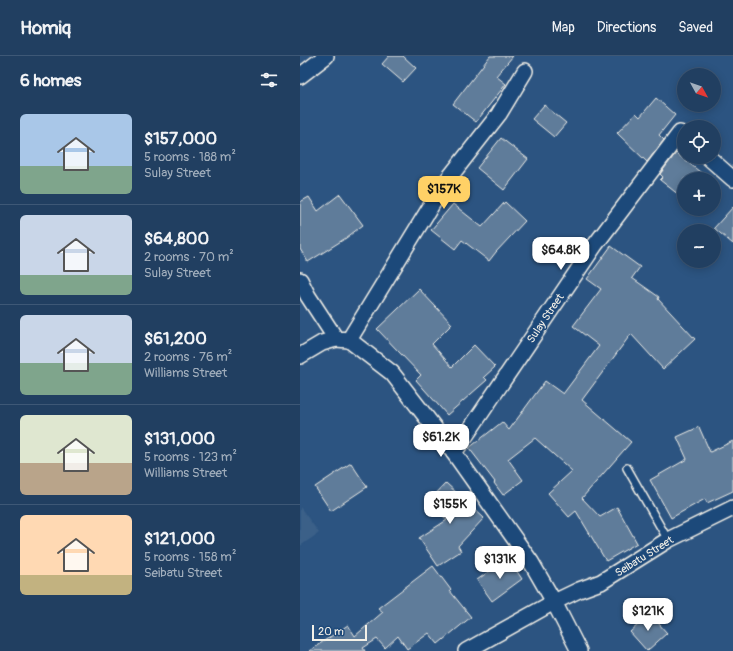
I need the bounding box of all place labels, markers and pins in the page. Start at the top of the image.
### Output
pin: $157K [416,176,472,210]
pin: $64.8K [528,237,594,271]
pin: $61.2K [408,424,474,458]
pin: $155K [422,491,478,525]
pin: $131K [472,546,528,580]
pin: $121K [620,598,676,632]

